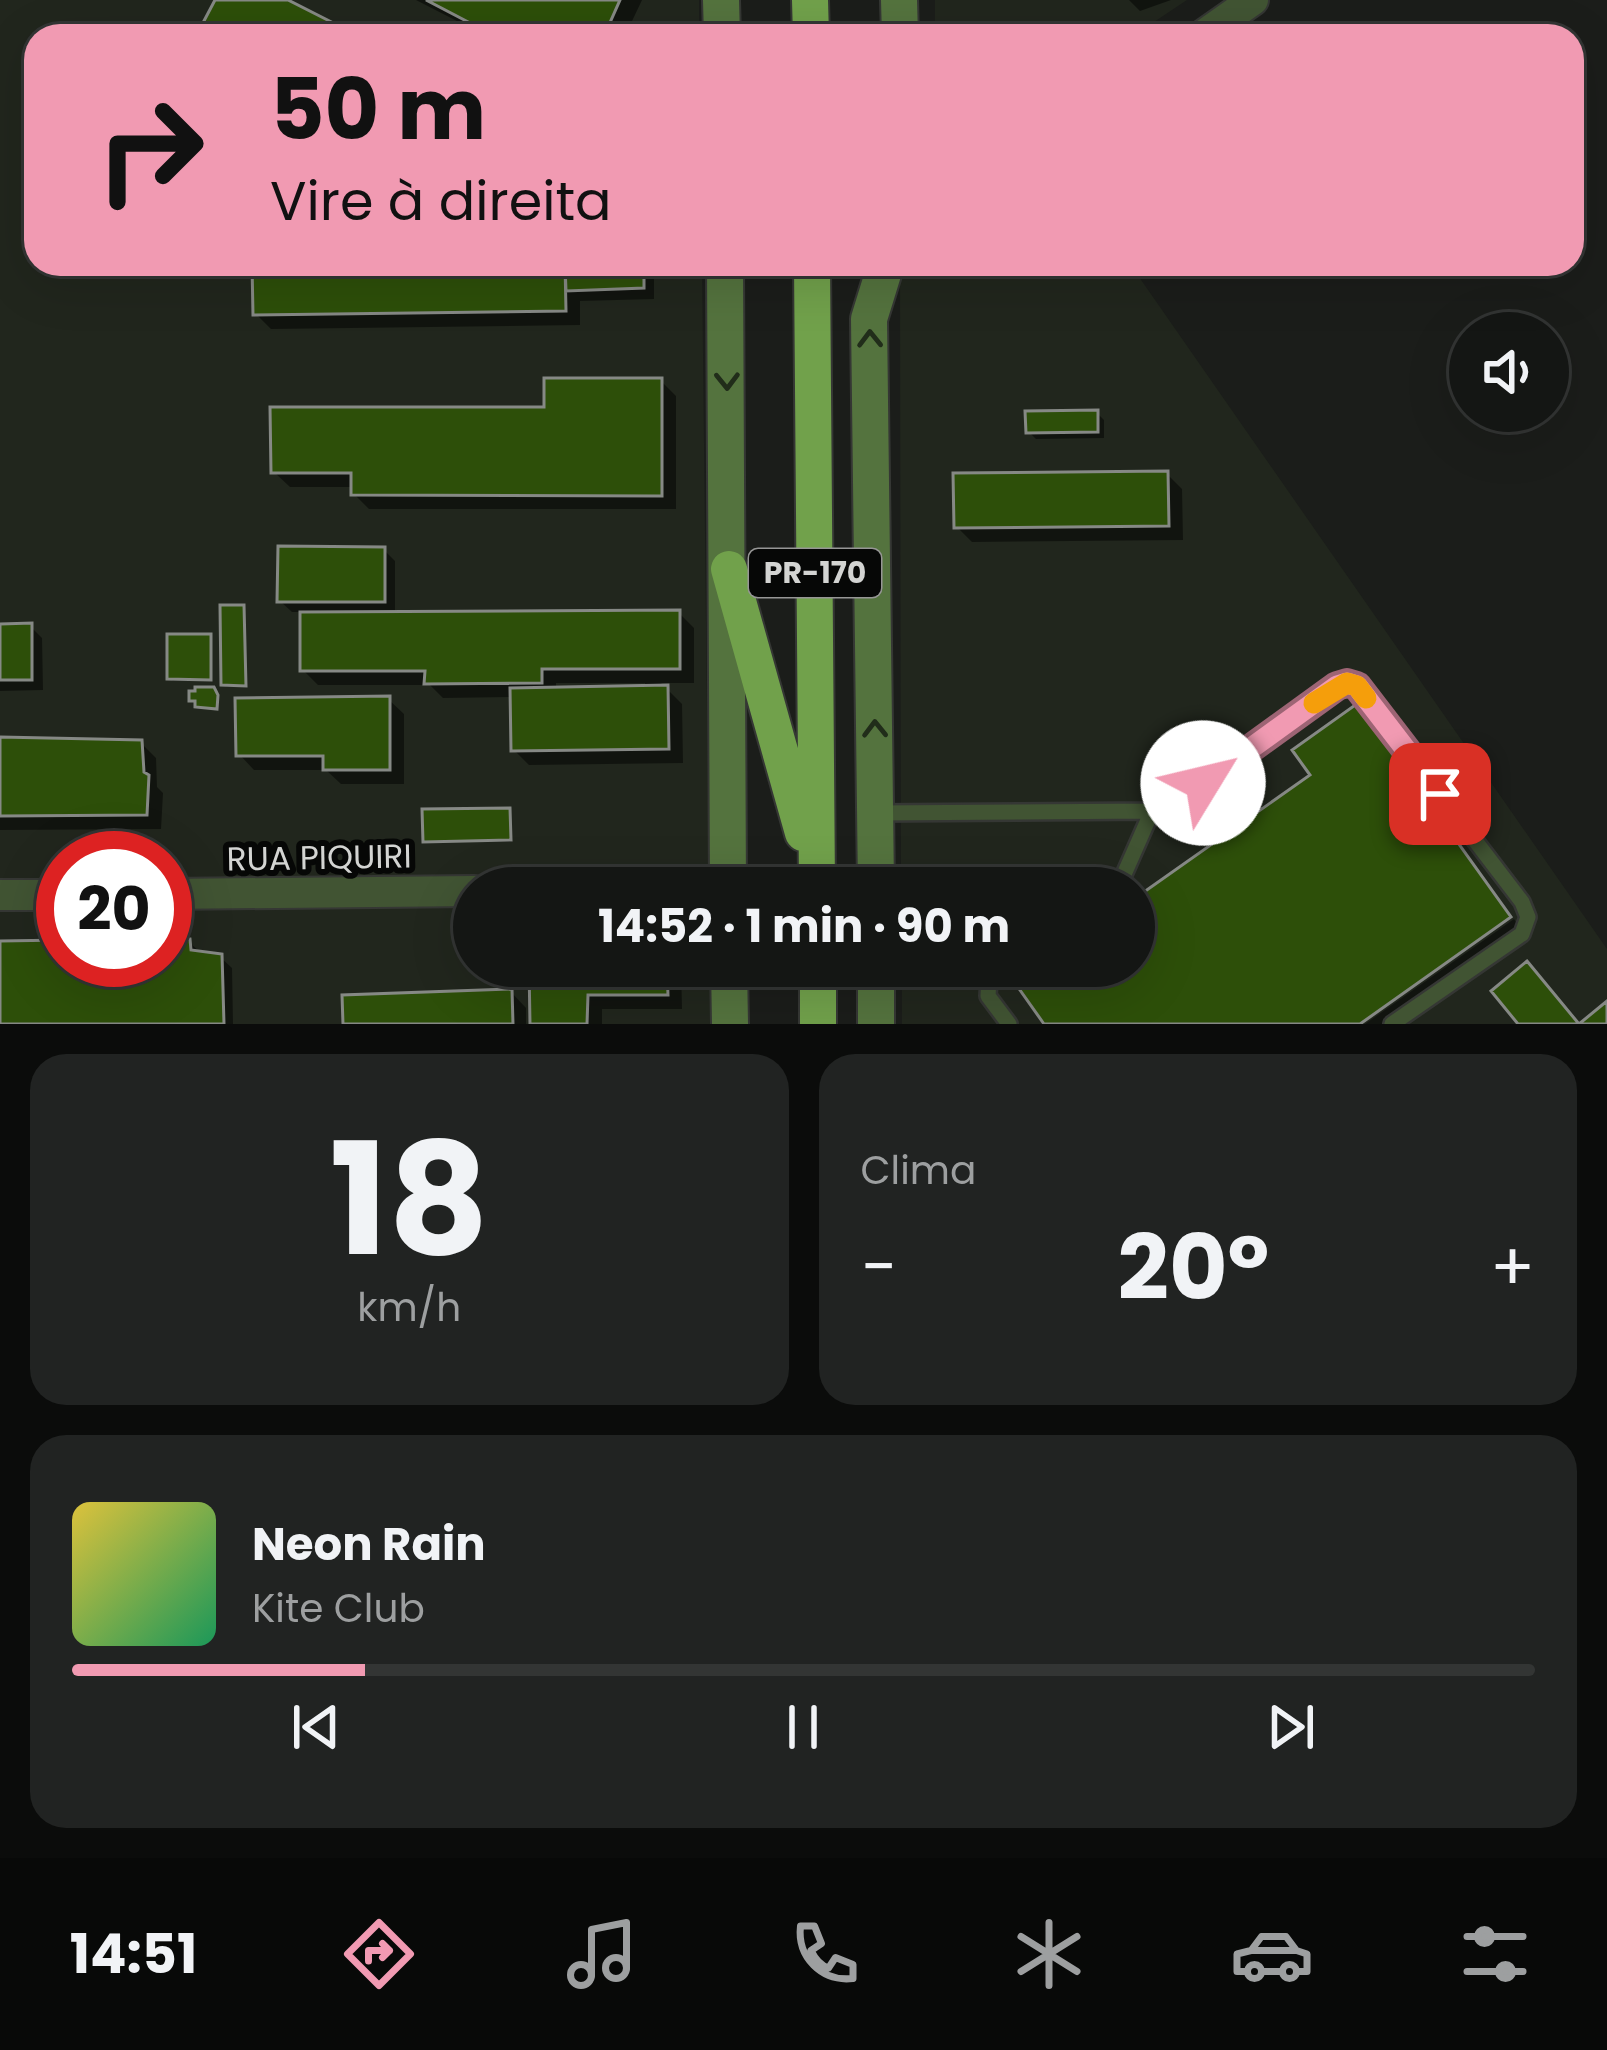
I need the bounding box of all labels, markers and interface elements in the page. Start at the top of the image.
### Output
text: 50 m [270,51,486,168]
icon: right [72,72,228,228]
text: Vire à direita [270,163,612,239]
map controls [1449,312,1569,432]
button: sound [1449,312,1569,432]
one-way arrow [857,329,883,348]
one-way arrow [713,372,739,391]
road number: PR-170 [749,549,881,597]
one-way arrow [862,719,888,738]
position arrow [1140,720,1266,846]
pin [1389,743,1491,845]
icon: arrive [1407,761,1473,827]
speed limit sign: 20 [36,831,192,987]
street label: RUA PIQUIRI [226,832,412,883]
text: 14:52 · 1 min · 90 m [598,895,1010,958]
text: 18 [329,1090,489,1309]
text: Clima [861,1143,976,1198]
text: 20° [1118,1204,1269,1331]
text: − [861,1221,897,1313]
text: + [1490,1221,1535,1313]
text: km/h [357,1280,461,1335]
text: Neon Rain [252,1513,486,1576]
text: Kite Club [252,1581,425,1636]
icon: previous [283,1694,349,1760]
icon: pause [770,1694,836,1760]
icon: next [1258,1694,1324,1760]
icon: directions [337,1912,421,1996]
icon: music [560,1912,644,1996]
icon: phone [783,1912,867,1996]
icon: climate [1007,1912,1091,1996]
icon: car [1230,1912,1314,1996]
icon: filters [1453,1912,1537,1996]
text: 14:51 [70,1916,197,1992]

